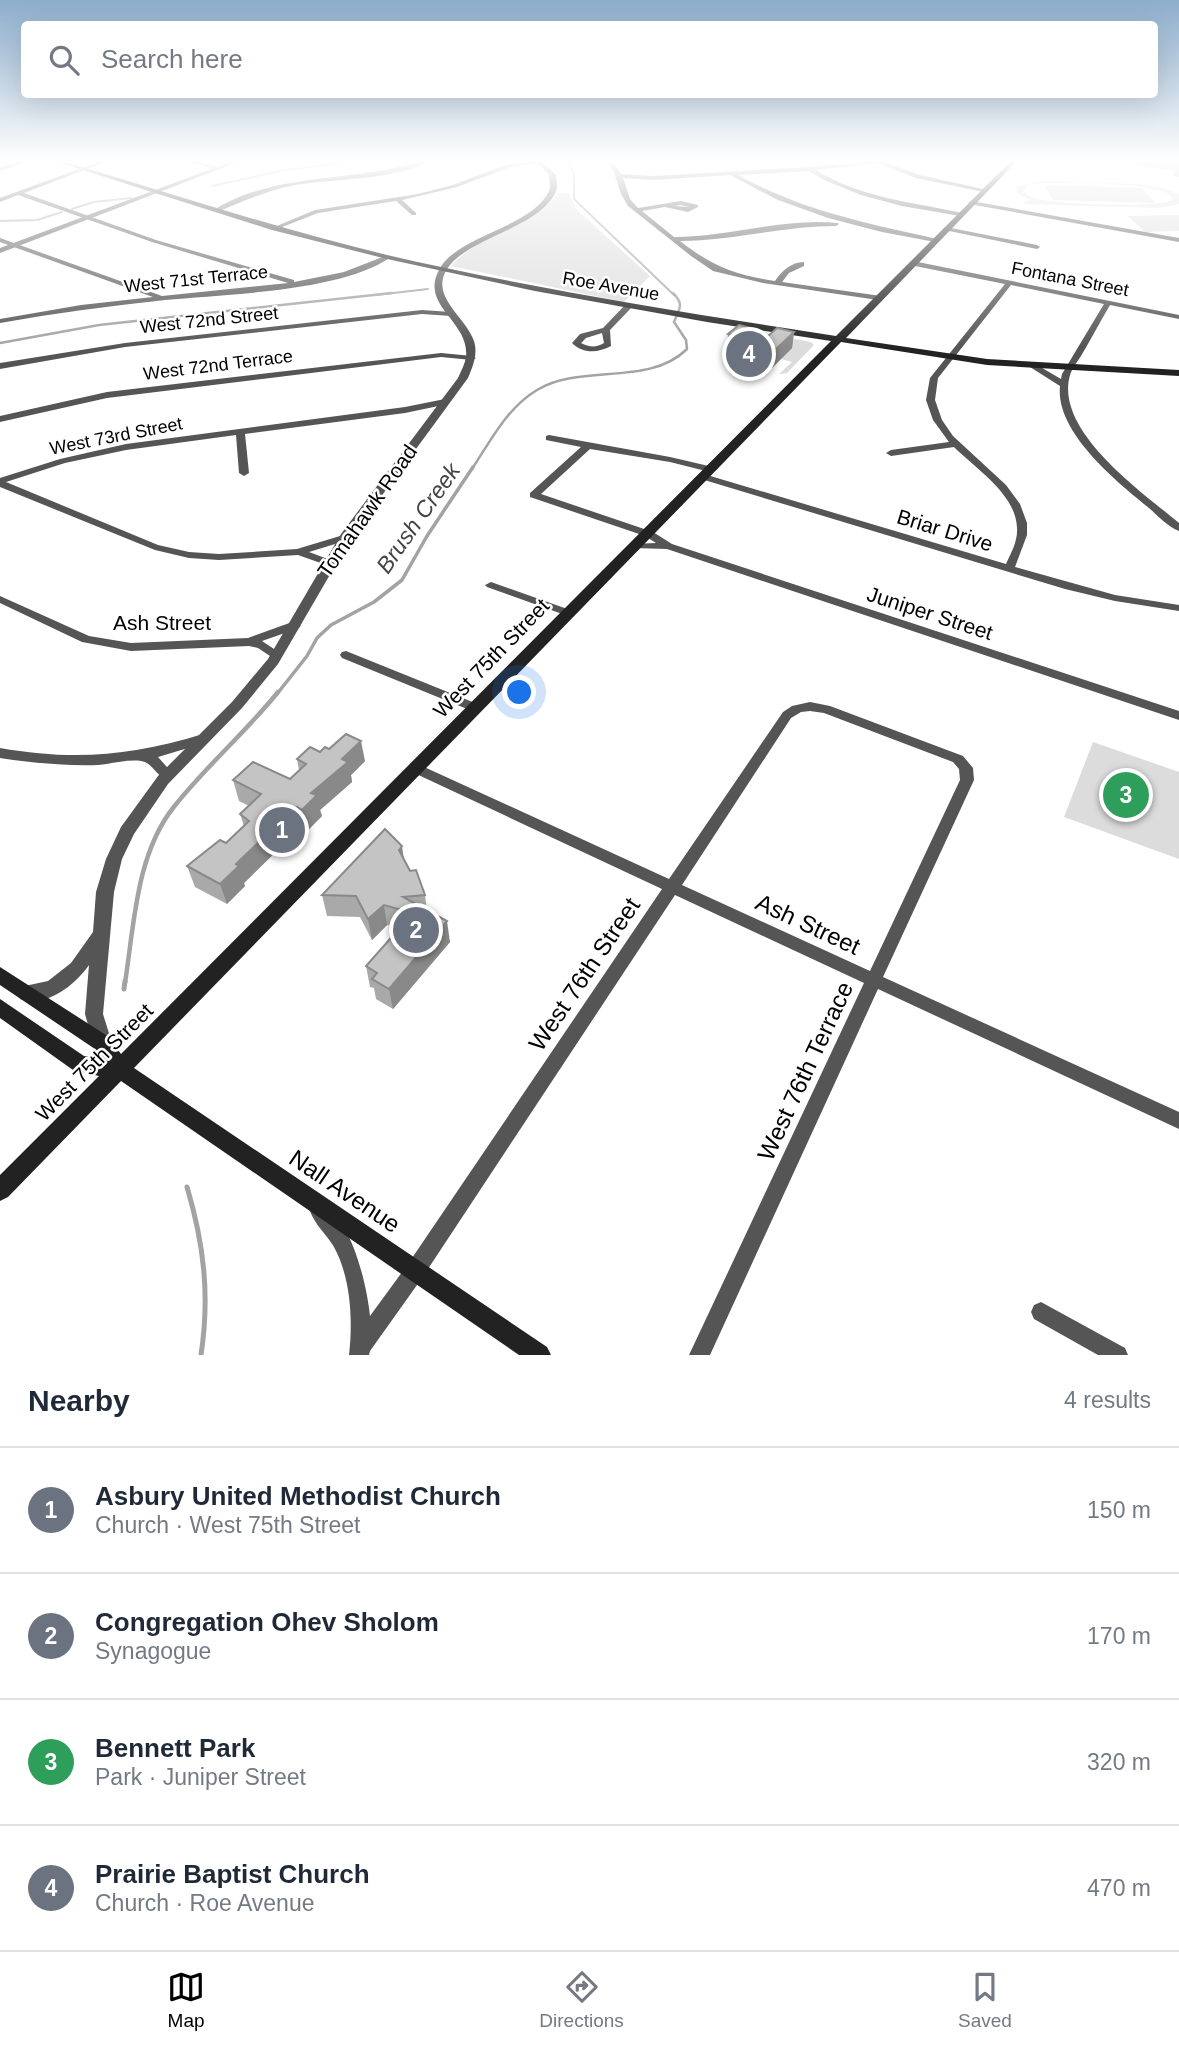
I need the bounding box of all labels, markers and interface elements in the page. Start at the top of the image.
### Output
search box [21,21,1158,98]
icon: search [45,41,83,79]
text: Search here [101,44,243,74]
street label: Fontana Street [1010,258,1130,300]
street label: West 71st Terrace [123,262,269,296]
street label: Roe Avenue [561,268,661,304]
street label: West 72nd Street [139,303,279,337]
pin: 4 [726,328,772,380]
street label: West 72nd Terrace [142,346,294,384]
street label: West 73rd Street [48,413,184,459]
street label: Tomahawk Road [313,440,421,582]
water label: Brush Creek [371,457,466,578]
street label: Briar Drive [894,505,996,555]
street label: Juniper Street [864,582,996,644]
street label: West 75th Street [429,594,554,722]
street label: Ash Street [113,611,211,634]
your location [502,675,536,709]
pin: 3 [1103,769,1149,821]
pin: 1 [259,804,305,856]
street label: Ash Street [752,888,865,960]
street label: West 76th Street [523,892,645,1055]
pin: 2 [393,904,439,956]
street label: West 76th Terrace [752,977,858,1165]
street label: West 75th Street [31,999,157,1125]
street label: Nall Avenue [285,1144,405,1238]
text: Nearby [28,1384,130,1417]
text: 4 results [1064,1387,1151,1413]
text: Asbury United Methodist Church [95,1481,501,1511]
text: 1 [45,1497,57,1523]
text: 150 m [1087,1497,1151,1523]
text: Church · West 75th Street [95,1512,360,1538]
text: Congregation Ohev Sholom [95,1607,439,1637]
text: 2 [45,1623,57,1649]
text: 170 m [1087,1623,1151,1649]
text: Synagogue [95,1638,211,1664]
text: Bennett Park [95,1733,255,1763]
text: 3 [45,1749,57,1775]
text: 320 m [1087,1749,1151,1775]
text: Park · Juniper Street [95,1764,306,1790]
text: Prairie Baptist Church [95,1859,370,1889]
text: 4 [45,1875,57,1901]
text: 470 m [1087,1875,1151,1901]
text: Church · Roe Avenue [95,1890,315,1916]
tab: Map [167,1968,205,2032]
tab: Directions [539,1968,624,2032]
tab: Saved [958,1968,1012,2032]

